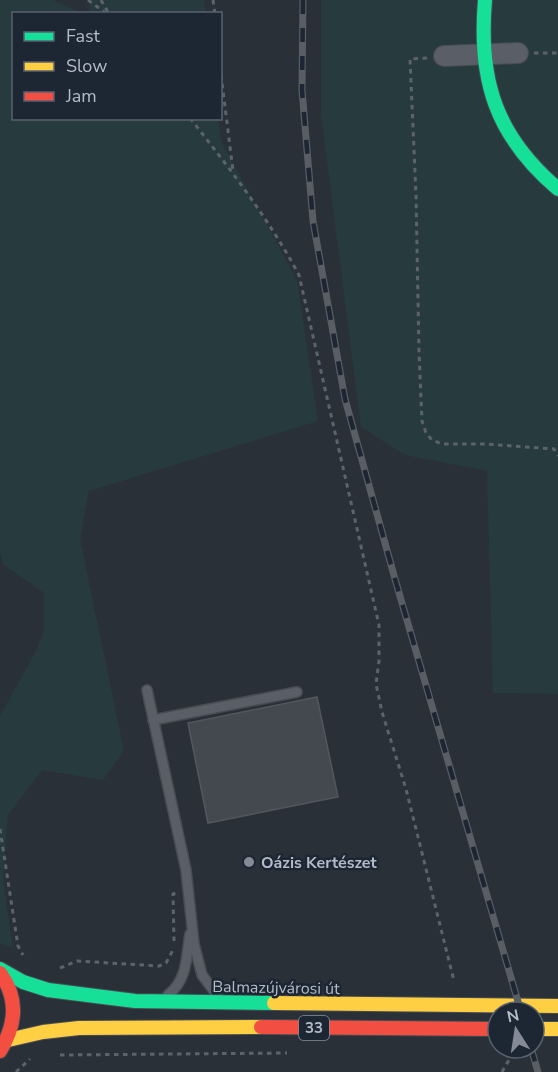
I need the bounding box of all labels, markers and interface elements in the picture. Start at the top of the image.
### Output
legend [12,12,222,120]
text: Fast [66,24,101,48]
text: Slow [66,54,107,78]
text: Jam [65,84,97,108]
place label: Oázis Kertészet [261,852,377,874]
marker: Oázis Kertészet [242,855,256,869]
street label: Balmazújvárosi út [212,976,340,1000]
north arrow [486,1000,546,1060]
text: N [505,1004,521,1028]
road number: 33 [299,1016,329,1040]

